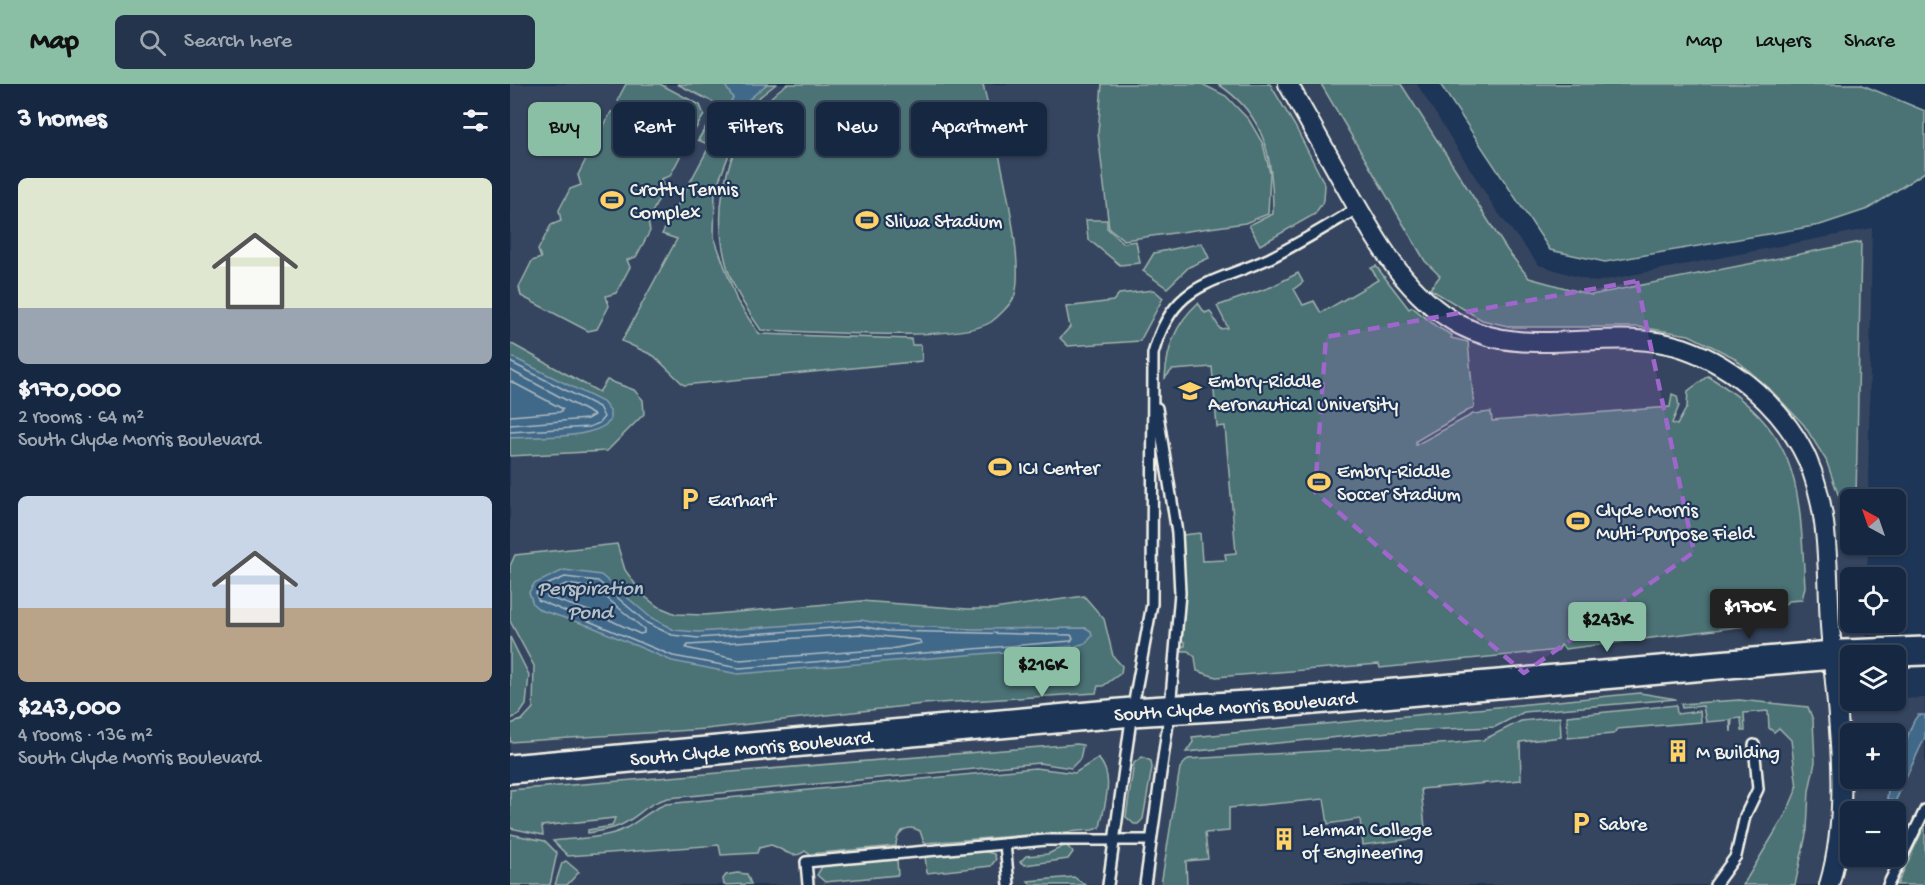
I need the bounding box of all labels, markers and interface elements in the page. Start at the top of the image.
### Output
search box [115,15,535,69]
text: Map [30,26,79,59]
icon: search [136,26,169,59]
text: Search here [184,29,292,55]
text: Map [1686,30,1722,55]
text: Layers [1755,30,1811,55]
text: Share [1844,30,1895,55]
chip: Buy [528,102,601,156]
chip: Rent [613,102,695,156]
chip: Filters [707,102,804,156]
chip: New [816,102,899,156]
chip: Apartment [911,102,1047,156]
icon: filters [459,104,492,137]
text: 3 homes [18,105,107,136]
place label: Crotty Tennis Complex [630,180,739,226]
sports icon: Crotty Tennis Complex [599,187,625,213]
sports icon: Sliwa Stadium [854,207,880,233]
place label: Sliwa Stadium [885,212,1003,235]
icon: home [201,217,309,325]
place label: Embry-Riddle Aeronautical University [1208,372,1399,418]
text: $170,000 [18,376,121,407]
school or university icon: Embry-Riddle Aeronautical University [1177,378,1203,404]
text: 2 rooms · 64 m² [18,407,144,430]
text: South Clyde Morris Boulevard [18,430,261,453]
sports icon: ICI Center [987,454,1013,480]
place label: ICI Center [1018,459,1101,482]
place label: Embry-Riddle Soccer Stadium [1337,462,1461,508]
sports icon: Embry-Riddle Soccer Stadium [1306,469,1332,495]
parking icon: Earhart [677,486,703,512]
north arrow [1840,489,1906,555]
map controls [1840,489,1906,867]
place label: Earhart [708,491,778,514]
place label: Clyde Morris Multi-Purpose Field [1596,501,1756,547]
sports icon: Clyde Morris Multi-Purpose Field [1565,508,1591,534]
icon: home [201,535,309,643]
button: locate [1840,567,1906,633]
water label: Perspiration Pond [537,578,644,627]
pin: $170K [1707,589,1791,640]
text: $170K [1724,597,1774,620]
pin: $243K [1565,602,1649,653]
text: $243K [1582,610,1632,633]
button: layers [1840,645,1906,711]
pin: $216K [1000,647,1084,698]
text: $216K [1018,655,1066,678]
street label: South Clyde Morris Boulevard [1113,688,1360,729]
text: $243,000 [18,694,121,725]
button: + [1840,723,1906,789]
text: 4 rooms · 136 m² [18,725,153,748]
street label: South Clyde Morris Boulevard [629,728,876,773]
building icon: M Building [1665,738,1691,764]
place label: M Building [1696,743,1780,766]
text: South Clyde Morris Boulevard [18,748,261,771]
button: − [1840,801,1906,867]
parking icon: Sabre [1568,810,1594,836]
place label: Sabre [1599,815,1648,838]
place label: Lehman College of Engineering [1302,820,1433,866]
building icon: Lehman College of Engineering [1271,826,1297,852]

